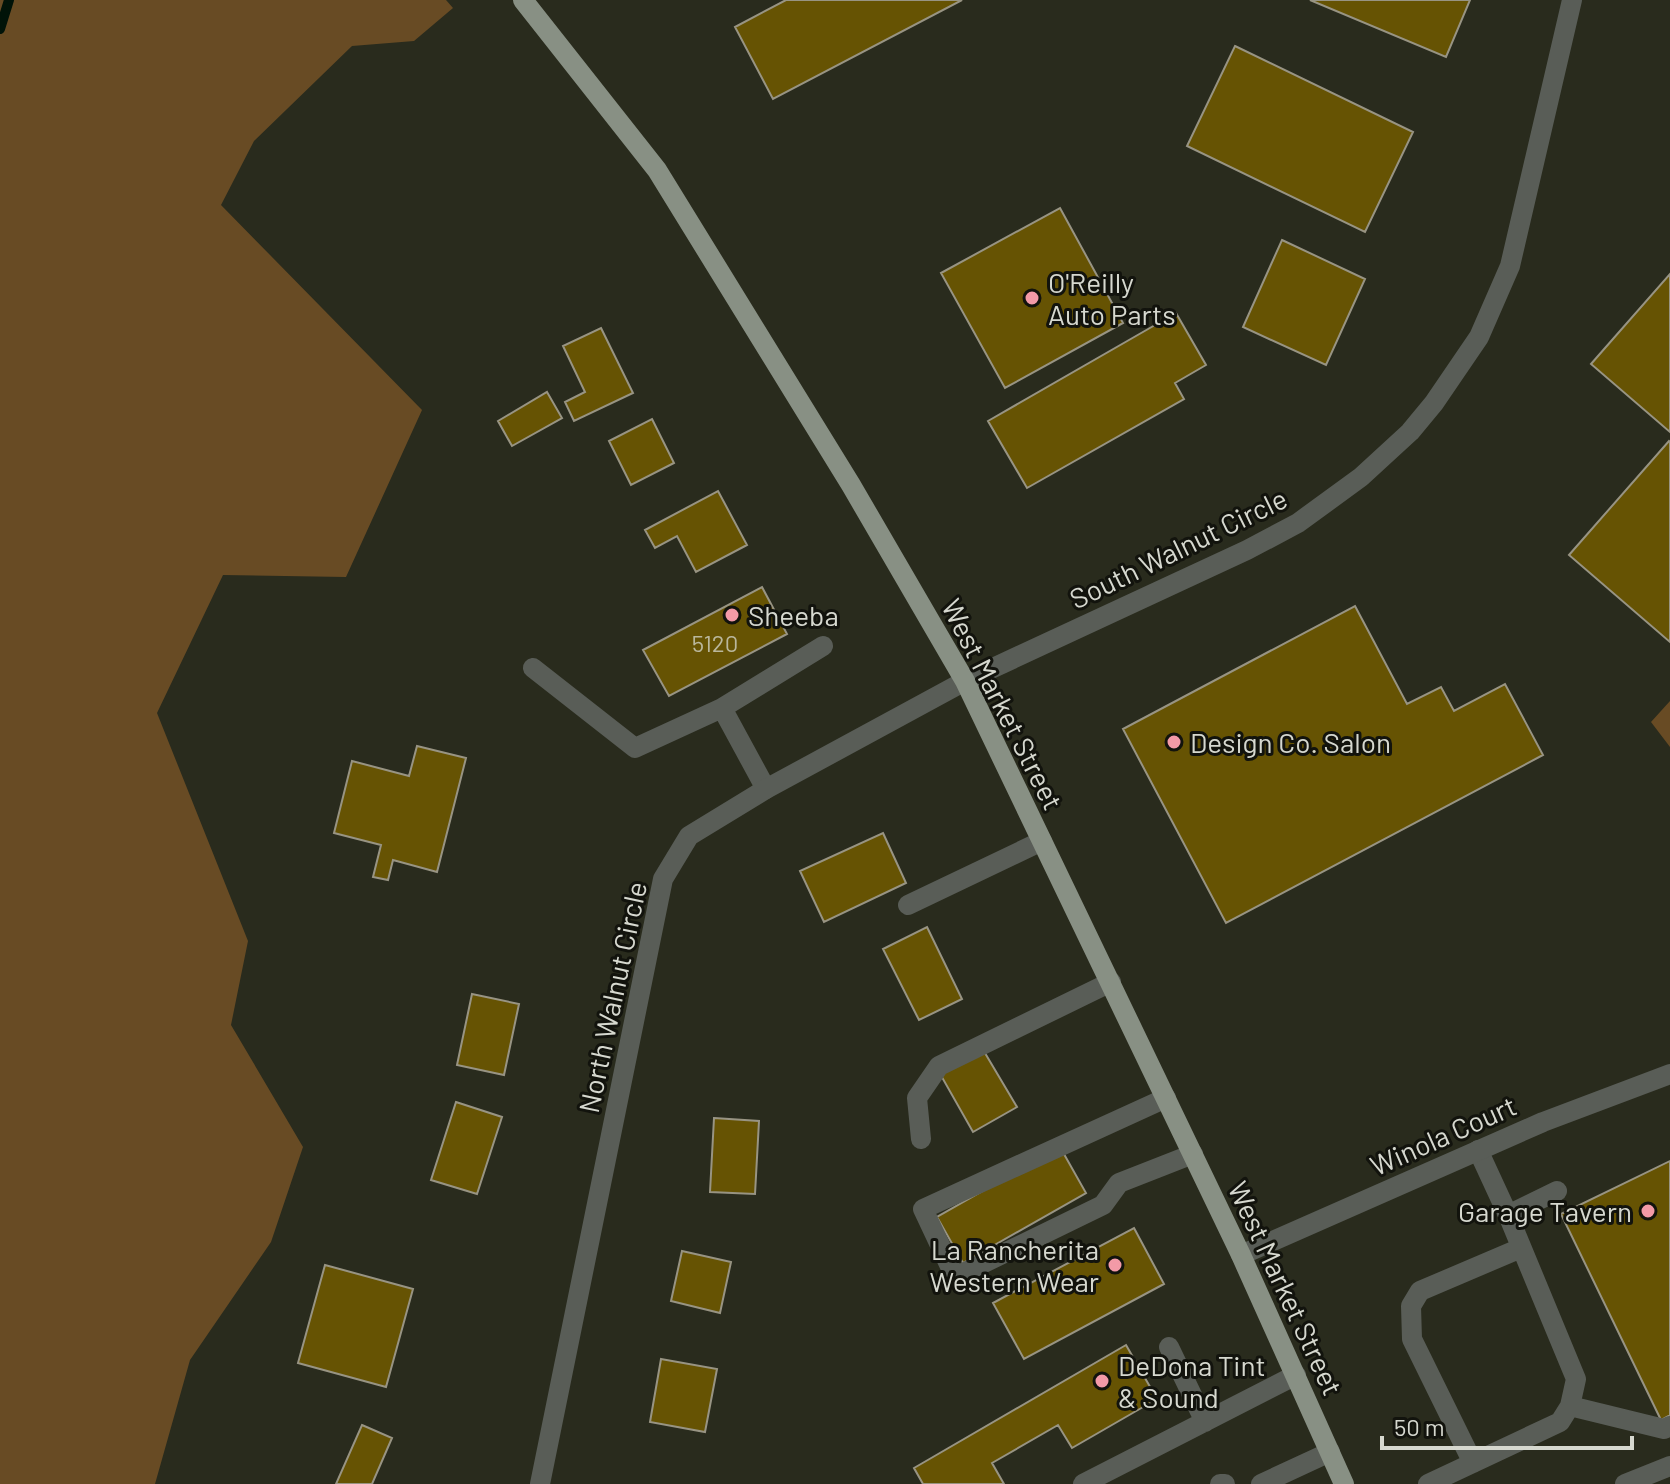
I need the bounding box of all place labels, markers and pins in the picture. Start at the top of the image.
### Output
place label: O'Reilly Auto Parts [1048,265,1176,331]
marker: O'Reilly Auto Parts [1023,289,1041,307]
place label: Sheeba [748,598,839,632]
marker: Sheeba [723,606,741,624]
place label: Design Co. Salon [1190,725,1391,759]
marker: Design Co. Salon [1165,733,1183,751]
place label: Garage Tavern [1458,1194,1632,1228]
marker: Garage Tavern [1639,1202,1657,1220]
place label: La Rancherita Western Wear [930,1232,1099,1298]
marker: La Rancherita Western Wear [1106,1256,1124,1274]
place label: DeDona Tint & Sound [1118,1348,1266,1414]
marker: DeDona Tint & Sound [1093,1372,1111,1390]

